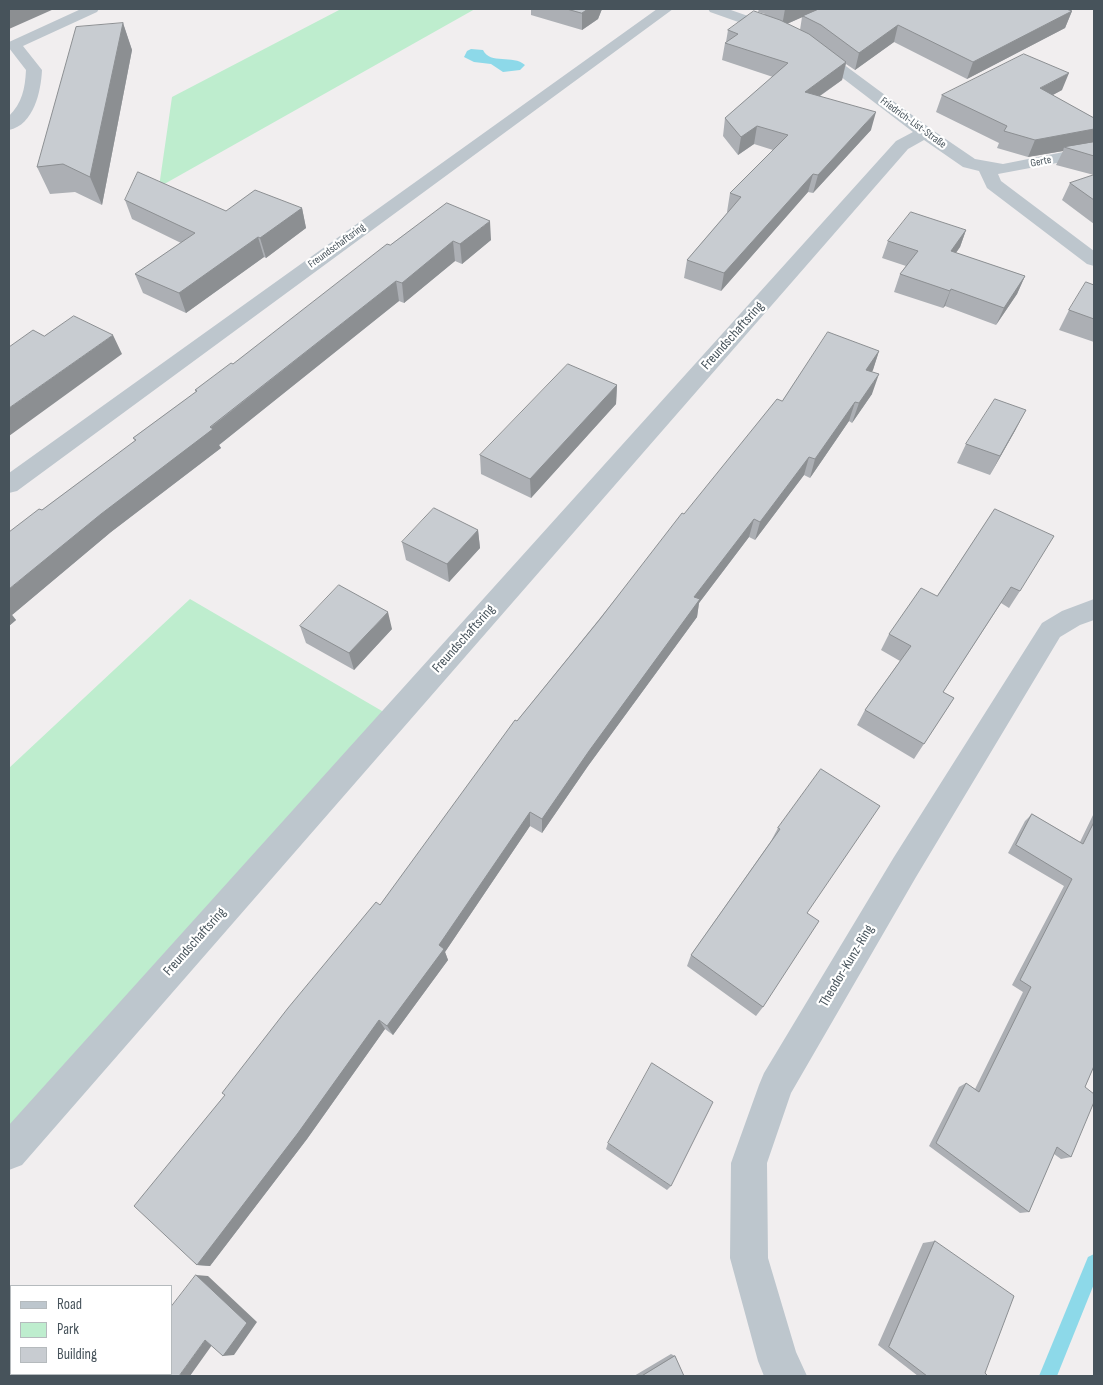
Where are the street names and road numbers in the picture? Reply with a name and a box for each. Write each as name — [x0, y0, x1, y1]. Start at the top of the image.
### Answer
street label: Friedrich-List-Straße — [877, 95, 949, 151]
street label: Gerte — [1029, 153, 1053, 171]
street label: Freundschaftsring — [306, 221, 368, 271]
street label: Freundschaftsring — [698, 298, 768, 374]
street label: Freundschaftsring — [429, 601, 499, 677]
street label: Freundschaftsring — [160, 904, 230, 980]
street label: Theodor-Kunz-Ring — [816, 922, 878, 1010]

